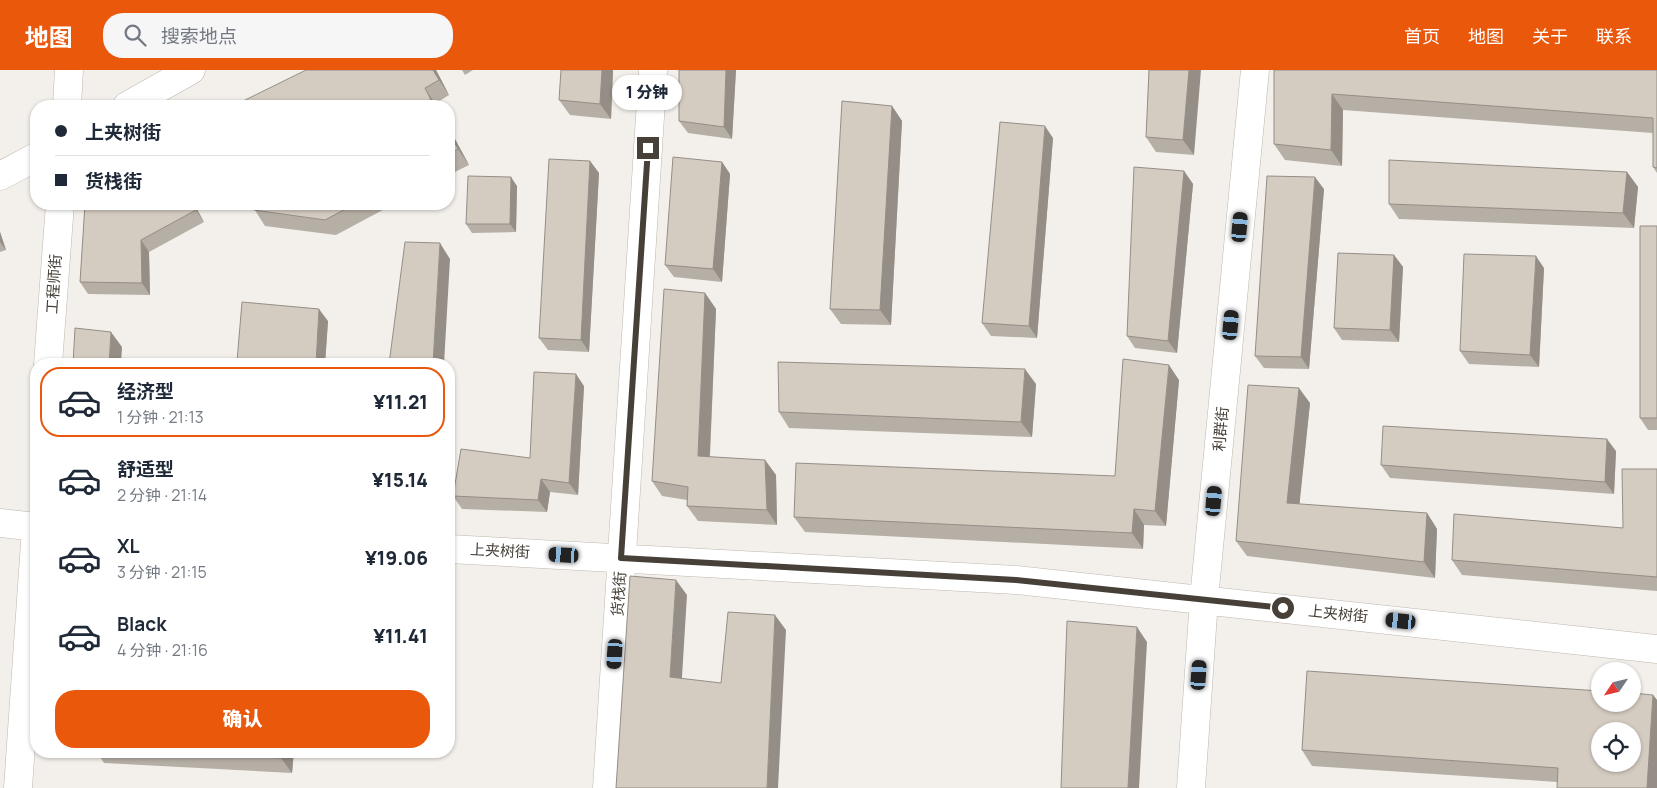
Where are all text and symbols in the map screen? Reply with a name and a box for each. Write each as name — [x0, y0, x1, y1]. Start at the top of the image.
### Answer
search box — [103, 13, 453, 58]
text: 地图 — [25, 20, 73, 53]
icon: search — [121, 21, 149, 49]
text: 搜索地点 — [161, 23, 237, 49]
text: 首页 — [1404, 24, 1440, 48]
text: 地图 — [1468, 24, 1504, 48]
text: 关于 — [1532, 24, 1568, 48]
text: 联系 — [1596, 24, 1632, 48]
callout: 1 分钟 — [613, 75, 683, 110]
text: 1 分钟 — [626, 81, 668, 103]
text: 上夹树街 — [85, 119, 161, 145]
route end — [637, 137, 659, 159]
text: 货栈街 — [85, 168, 142, 194]
car — [1231, 211, 1248, 243]
street label: 工程师街 — [41, 253, 66, 315]
car — [1222, 309, 1239, 341]
text: 经济型 — [117, 378, 174, 404]
icon: car — [57, 380, 102, 425]
text: ¥11.21 — [373, 389, 428, 415]
text: 1 分钟 · 21:13 — [117, 406, 204, 428]
street label: 利群街 — [1208, 406, 1233, 452]
text: 舒适型 — [117, 456, 174, 482]
icon: car — [57, 458, 102, 503]
text: ¥15.14 — [372, 467, 428, 493]
text: 2 分钟 · 21:14 — [117, 484, 207, 506]
car — [1205, 485, 1222, 517]
text: XL — [117, 533, 140, 559]
icon: car — [57, 536, 102, 581]
street label: 上夹树街 — [470, 538, 531, 563]
text: ¥19.06 — [365, 545, 428, 571]
car — [548, 547, 579, 563]
text: 3 分钟 · 21:15 — [117, 561, 207, 583]
street label: 货栈街 — [606, 571, 631, 617]
route start — [1272, 597, 1294, 619]
street label: 上夹树街 — [1307, 600, 1369, 627]
text: Black — [117, 611, 166, 637]
car — [1385, 612, 1416, 630]
icon: car — [57, 614, 102, 659]
text: ¥11.41 — [373, 623, 428, 649]
text: 4 分钟 · 21:16 — [117, 639, 208, 661]
car — [606, 639, 623, 669]
car — [1190, 660, 1207, 690]
north arrow — [1591, 662, 1641, 712]
map controls — [1591, 662, 1641, 772]
button: 确认 — [55, 690, 430, 748]
button: locate — [1591, 722, 1641, 772]

